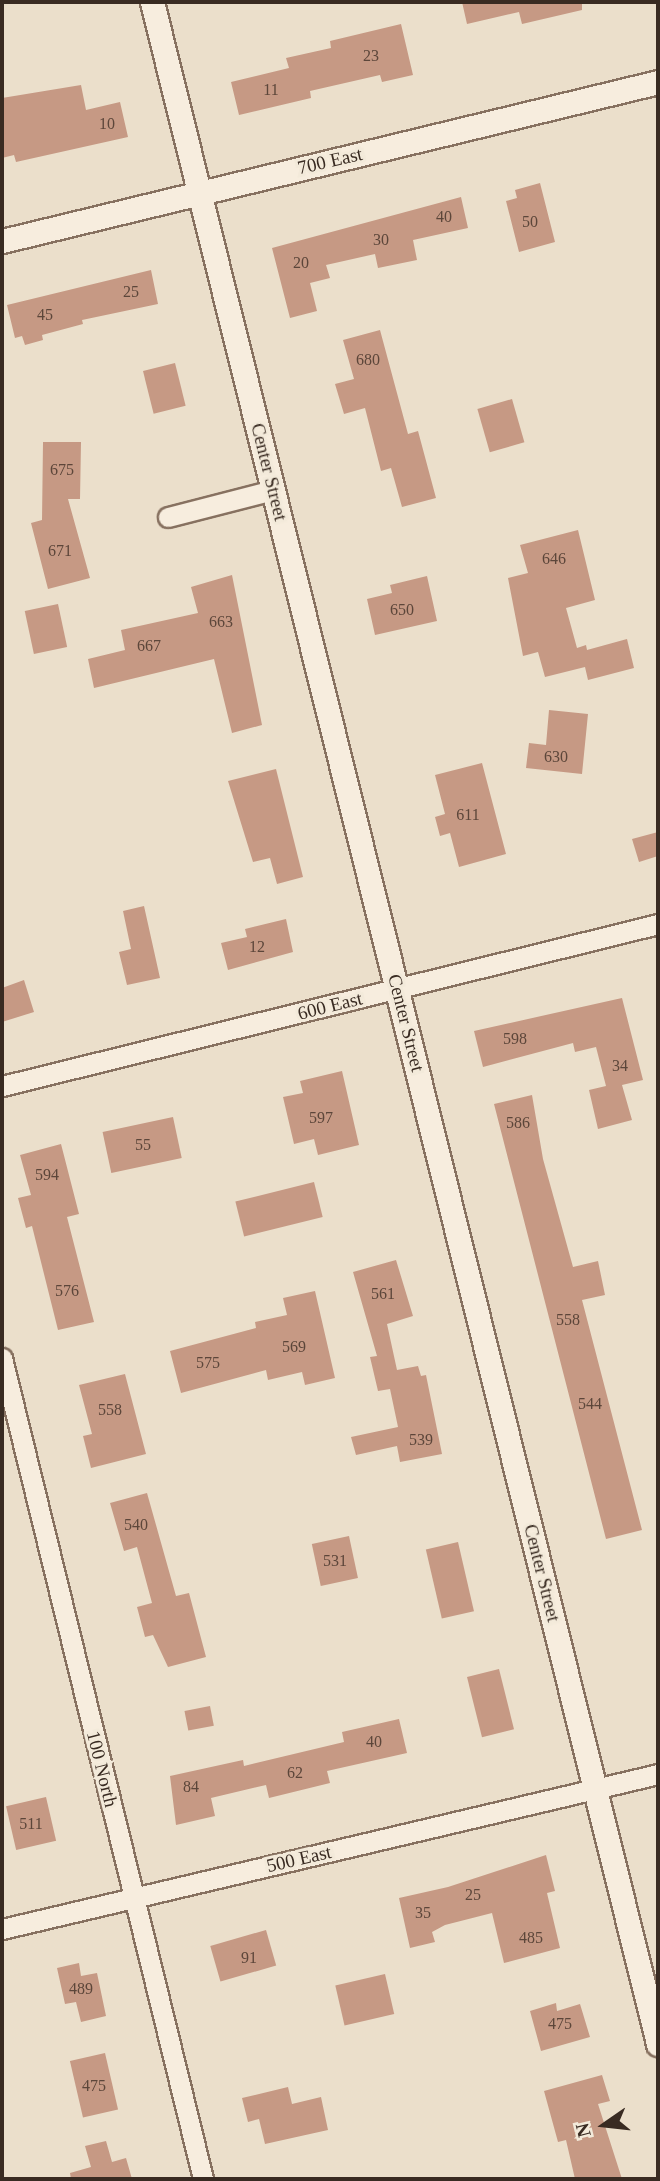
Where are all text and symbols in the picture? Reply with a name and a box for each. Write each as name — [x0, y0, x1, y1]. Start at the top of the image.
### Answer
house number: 23 — [363, 46, 379, 66]
house number: 11 — [263, 80, 279, 100]
house number: 10 — [99, 114, 115, 134]
street label: 700 East — [295, 142, 365, 180]
house number: 40 — [436, 207, 452, 227]
house number: 50 — [522, 212, 538, 232]
house number: 30 — [373, 230, 389, 250]
house number: 20 — [293, 253, 309, 273]
house number: 25 — [123, 282, 139, 302]
house number: 45 — [37, 305, 53, 325]
house number: 680 — [356, 350, 380, 370]
street label: Center Street — [246, 421, 292, 523]
house number: 675 — [50, 460, 74, 480]
house number: 671 — [48, 541, 72, 561]
house number: 646 — [542, 549, 566, 569]
house number: 650 — [390, 600, 414, 620]
house number: 663 — [209, 612, 233, 632]
house number: 667 — [137, 636, 161, 656]
house number: 630 — [544, 747, 568, 767]
house number: 611 — [456, 805, 480, 825]
house number: 12 — [249, 937, 265, 957]
street label: Center Street — [383, 972, 429, 1074]
street label: 600 East — [295, 987, 365, 1025]
house number: 598 — [503, 1029, 527, 1049]
house number: 34 — [612, 1056, 628, 1076]
house number: 597 — [309, 1108, 333, 1128]
house number: 586 — [506, 1113, 530, 1133]
house number: 55 — [135, 1135, 151, 1155]
house number: 594 — [35, 1165, 59, 1185]
house number: 576 — [55, 1281, 79, 1301]
house number: 561 — [371, 1284, 395, 1304]
house number: 558 — [556, 1310, 580, 1330]
house number: 569 — [282, 1337, 306, 1357]
house number: 575 — [196, 1353, 220, 1373]
house number: 544 — [578, 1394, 602, 1414]
house number: 558 — [98, 1400, 122, 1420]
house number: 539 — [409, 1430, 433, 1450]
house number: 540 — [124, 1515, 148, 1535]
street label: Center Street — [519, 1522, 565, 1624]
house number: 531 — [323, 1551, 347, 1571]
street label: 100 North — [82, 1729, 122, 1809]
house number: 40 — [366, 1732, 382, 1752]
house number: 62 — [287, 1763, 303, 1783]
house number: 84 — [183, 1777, 199, 1797]
house number: 511 — [19, 1814, 43, 1834]
street label: 500 East — [264, 1840, 334, 1878]
house number: 25 — [465, 1885, 481, 1905]
house number: 35 — [415, 1903, 431, 1923]
house number: 485 — [519, 1928, 543, 1948]
house number: 91 — [241, 1948, 257, 1968]
house number: 489 — [69, 1979, 93, 1999]
house number: 475 — [548, 2014, 572, 2034]
house number: 475 — [82, 2076, 106, 2096]
north arrow — [569, 2090, 639, 2160]
text: N — [571, 2121, 595, 2139]

